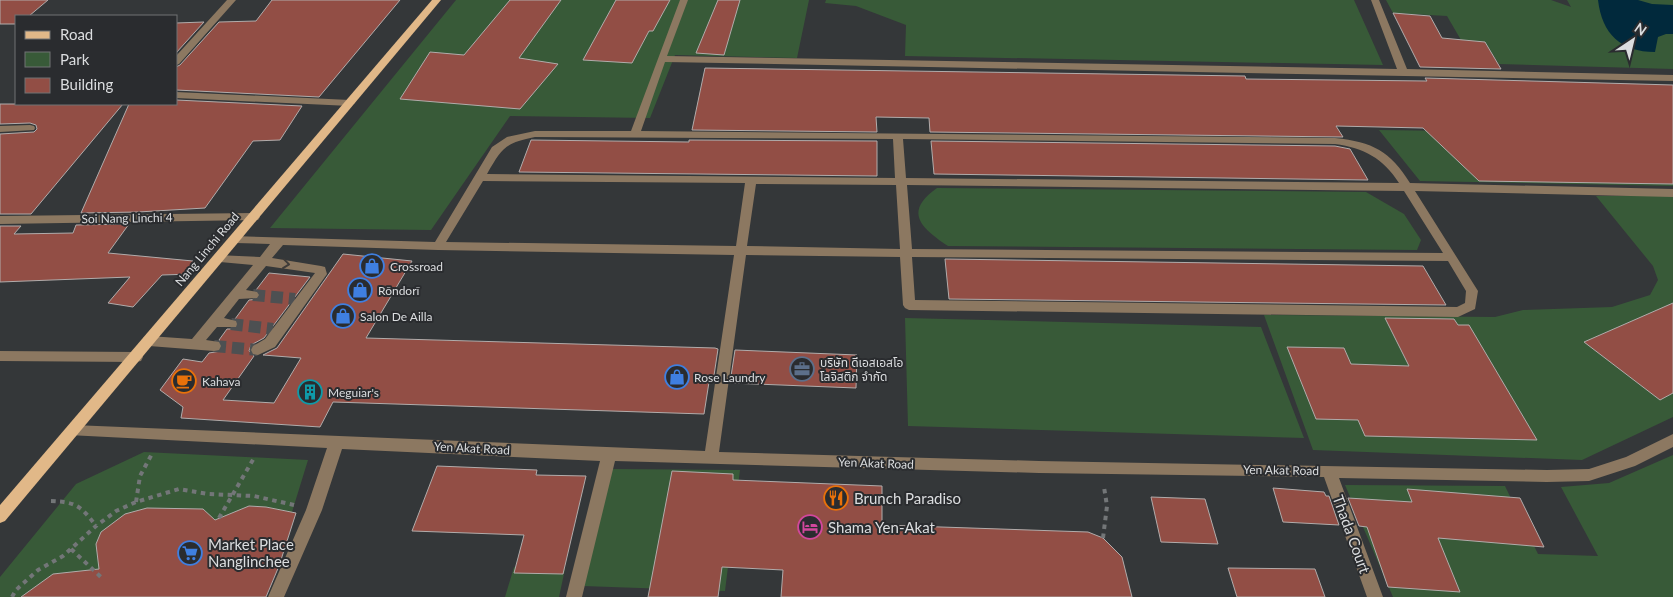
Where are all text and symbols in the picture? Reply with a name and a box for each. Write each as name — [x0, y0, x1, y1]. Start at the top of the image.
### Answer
legend — [15, 15, 178, 105]
north arrow — [1608, 15, 1658, 65]
text: N — [1631, 19, 1650, 39]
text: Road — [60, 25, 93, 43]
text: Park — [60, 50, 90, 68]
text: Building — [60, 75, 113, 93]
street label: Nang Linchi Road — [172, 209, 242, 289]
street label: Soi Nang Linchi 4 — [81, 210, 173, 226]
shop icon: Crossroad — [359, 253, 385, 279]
one-way arrow — [282, 258, 290, 269]
place label: Crossroad — [390, 259, 443, 274]
shop icon: Rōndorī — [347, 277, 373, 303]
place label: Rōndorī — [378, 283, 421, 298]
shop icon: Salon De Ailla — [330, 303, 356, 329]
place label: Salon De Ailla — [360, 309, 432, 324]
place label: บริษัท ดีเอสเอสโอ โลจิสติก จำกัด — [820, 355, 903, 384]
office icon: บริษัท ดีเอสเอสโอ โลจิสติก จำกัด — [789, 356, 815, 382]
shop icon: Rose Laundry — [664, 364, 690, 390]
cafe icon: Kahava — [171, 368, 197, 394]
place label: Rose Laundry — [694, 370, 766, 385]
place label: Kahava — [202, 374, 240, 389]
building icon: Meguiar's — [297, 379, 323, 405]
place label: Meguiar's — [328, 385, 379, 400]
street label: Yen Akat Road — [434, 439, 510, 457]
street label: Yen Akat Road — [838, 454, 914, 472]
street label: Yen Akat Road — [1243, 462, 1319, 478]
restaurant icon: Brunch Paradiso — [823, 485, 849, 511]
place label: Brunch Paradiso — [854, 489, 961, 507]
street label: Thada Court — [1330, 492, 1375, 576]
hotel icon: Shama Yen-Akat — [797, 514, 823, 540]
place label: Shama Yen-Akat — [828, 518, 936, 536]
place label: Market Place Nanglinchee — [208, 535, 294, 570]
supermarket icon: Market Place Nanglinchee — [177, 540, 203, 566]

